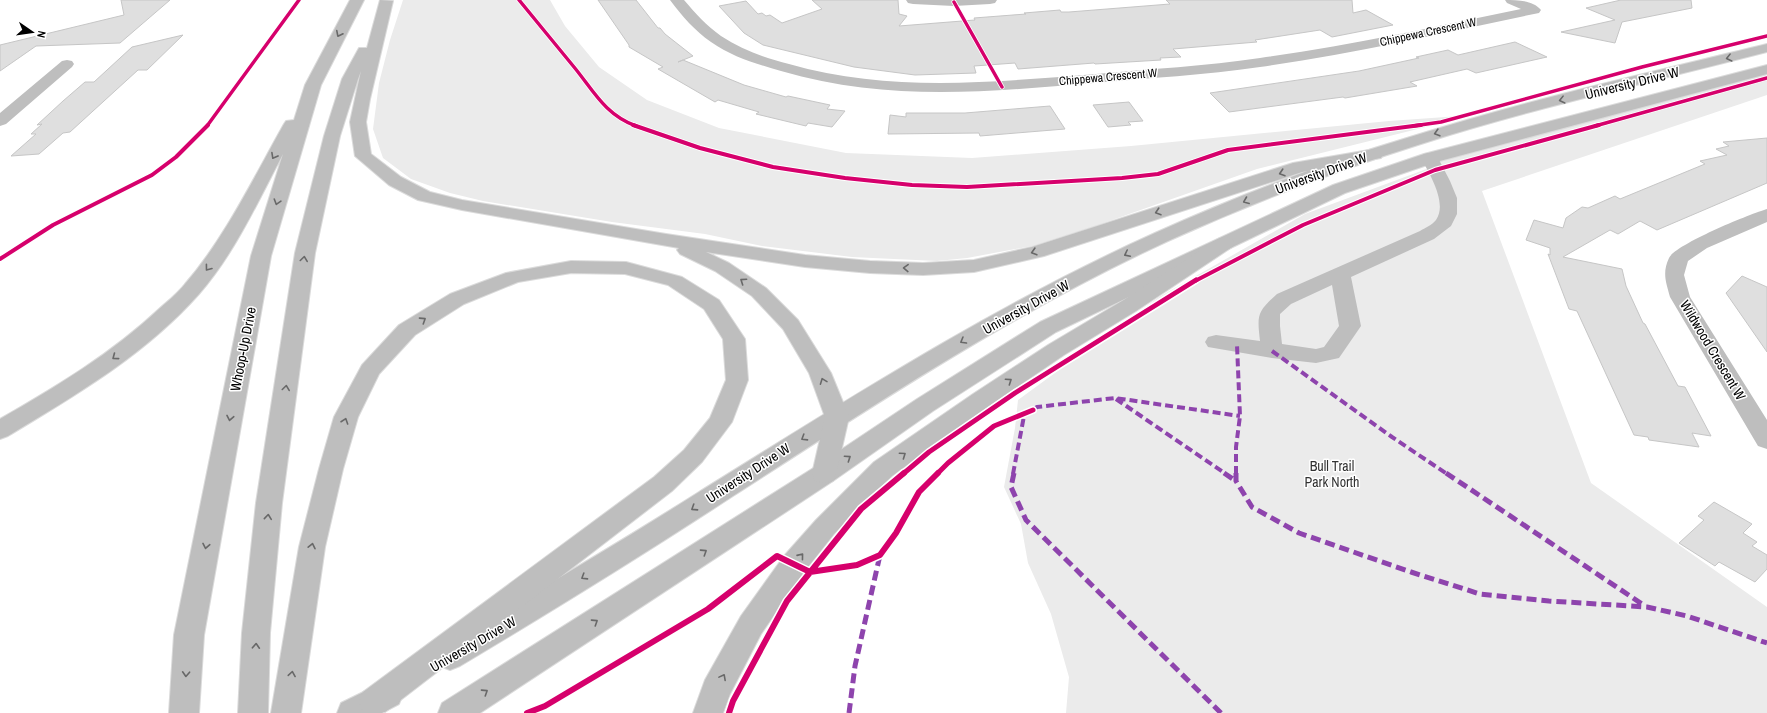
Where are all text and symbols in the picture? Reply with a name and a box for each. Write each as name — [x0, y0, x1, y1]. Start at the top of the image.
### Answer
north arrow — [12, 12, 52, 52]
street label: Chippewa Crescent W — [1378, 14, 1479, 50]
text: N — [34, 30, 49, 39]
one-way arrow — [336, 30, 344, 38]
one-way arrow — [1726, 53, 1733, 62]
street label: University Drive W — [1583, 63, 1681, 103]
street label: Chippewa Crescent W — [1058, 65, 1158, 89]
one-way arrow — [1559, 95, 1566, 104]
one-way arrow — [1434, 129, 1440, 137]
street label: University Drive W — [1273, 148, 1369, 198]
one-way arrow — [272, 152, 279, 159]
one-way arrow — [1279, 168, 1286, 176]
one-way arrow — [1243, 197, 1250, 205]
one-way arrow — [274, 199, 282, 206]
one-way arrow — [1155, 207, 1162, 216]
one-way arrow — [1031, 247, 1038, 256]
one-way arrow — [1124, 249, 1132, 256]
one-way arrow — [299, 256, 308, 262]
one-way arrow — [206, 263, 213, 270]
one-way arrow — [903, 264, 909, 272]
street label: University Drive W — [980, 276, 1073, 338]
one-way arrow — [740, 278, 747, 286]
street label: Wildwood Crescent W — [1676, 297, 1750, 403]
street label: Whoop-Up Drive — [226, 305, 260, 393]
one-way arrow — [419, 317, 426, 325]
one-way arrow — [960, 337, 968, 344]
one-way arrow — [112, 353, 119, 360]
one-way arrow — [819, 377, 827, 384]
one-way arrow — [1005, 379, 1012, 386]
one-way arrow — [281, 385, 290, 391]
one-way arrow — [226, 415, 235, 421]
one-way arrow — [341, 417, 349, 424]
one-way arrow — [801, 433, 808, 440]
street label: University Drive W — [703, 439, 793, 507]
one-way arrow — [898, 453, 905, 460]
one-way arrow — [844, 456, 851, 463]
park label: Bull Trail Park North — [1305, 457, 1359, 491]
one-way arrow — [692, 503, 699, 510]
one-way arrow — [263, 514, 272, 520]
one-way arrow — [202, 543, 210, 549]
one-way arrow — [308, 543, 316, 549]
one-way arrow — [700, 549, 707, 556]
one-way arrow — [796, 554, 803, 561]
one-way arrow — [582, 572, 589, 579]
street label: University Drive W — [427, 612, 519, 676]
one-way arrow — [591, 619, 598, 627]
one-way arrow — [251, 643, 260, 649]
one-way arrow — [182, 671, 191, 677]
one-way arrow — [287, 671, 296, 678]
one-way arrow — [719, 674, 726, 681]
one-way arrow — [481, 690, 488, 697]

